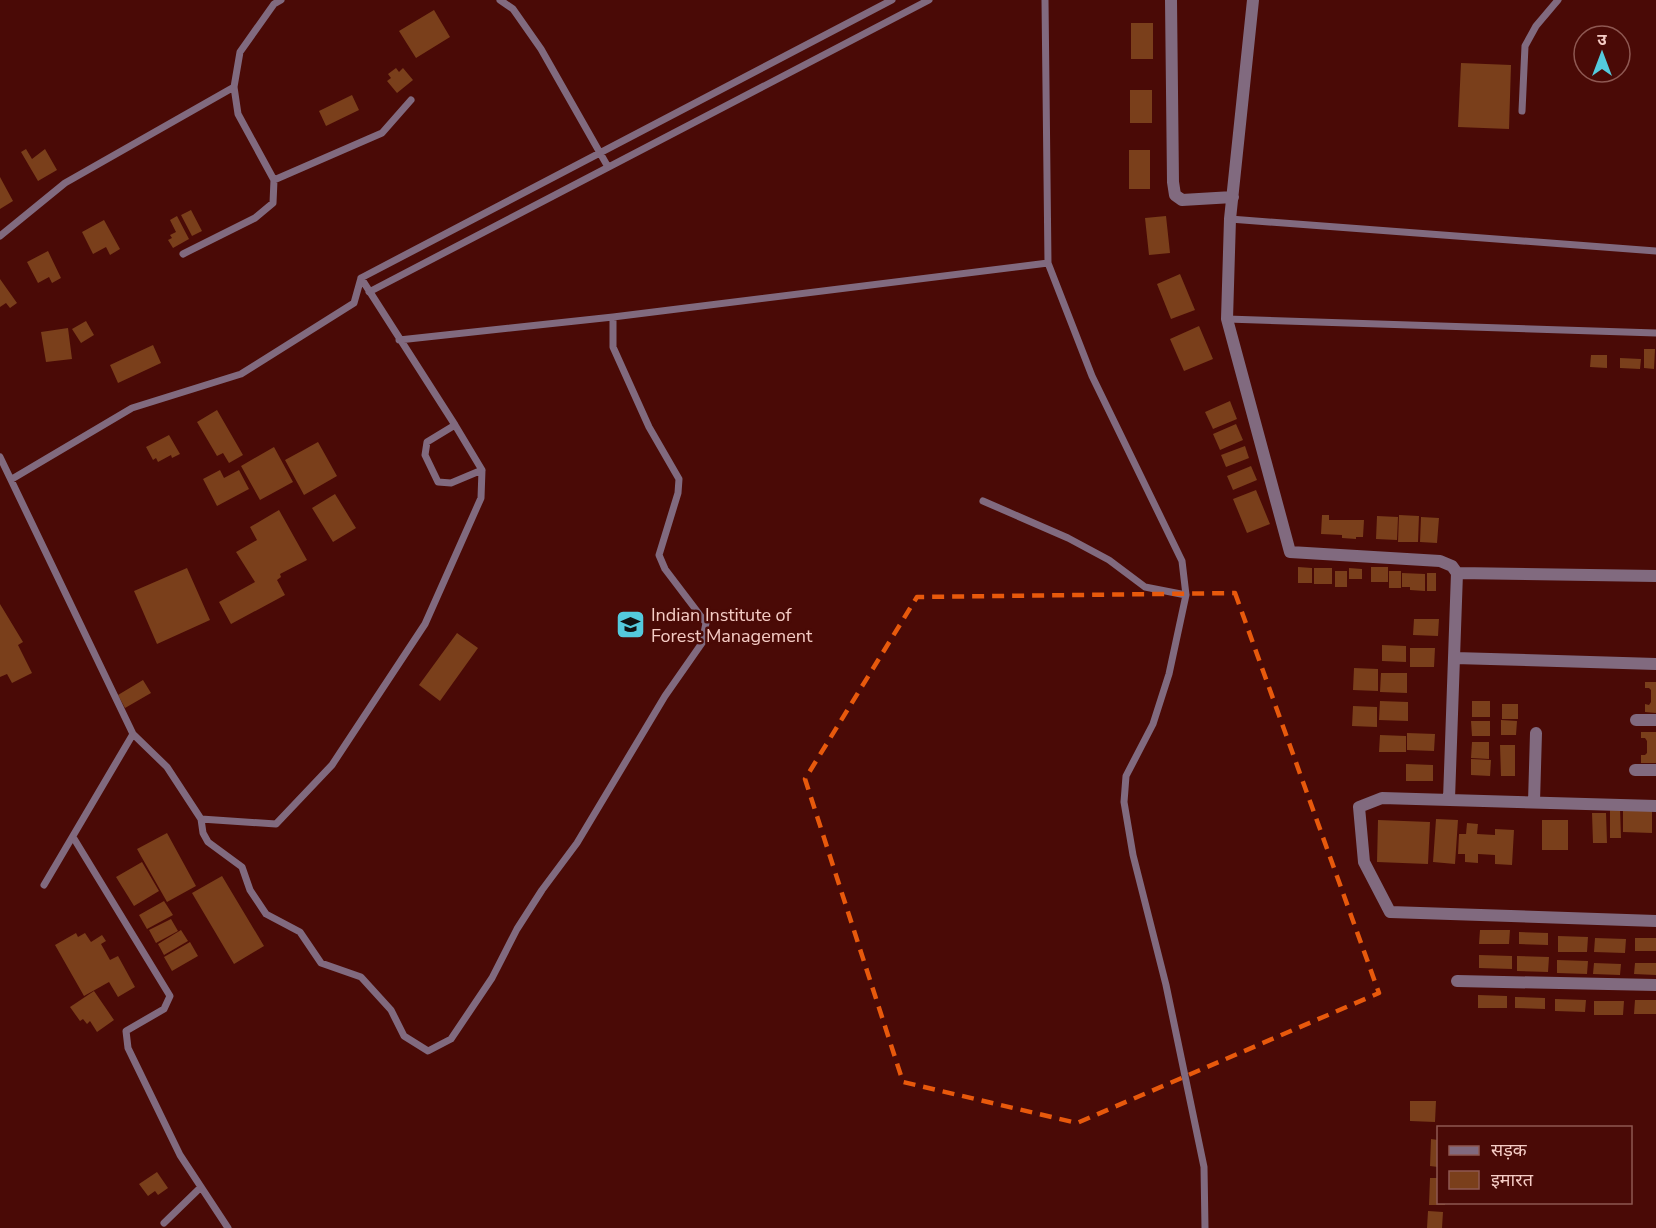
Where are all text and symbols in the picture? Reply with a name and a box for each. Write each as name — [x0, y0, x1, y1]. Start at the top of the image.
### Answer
north arrow — [1572, 24, 1632, 84]
text: उ — [1597, 29, 1607, 51]
place label: Indian Institute of Forest Management — [651, 603, 813, 648]
school or university icon: Indian Institute of Forest Management — [614, 609, 646, 641]
legend — [1437, 1126, 1632, 1204]
text: सड़क — [1491, 1138, 1528, 1162]
text: इमारत — [1491, 1168, 1534, 1192]

